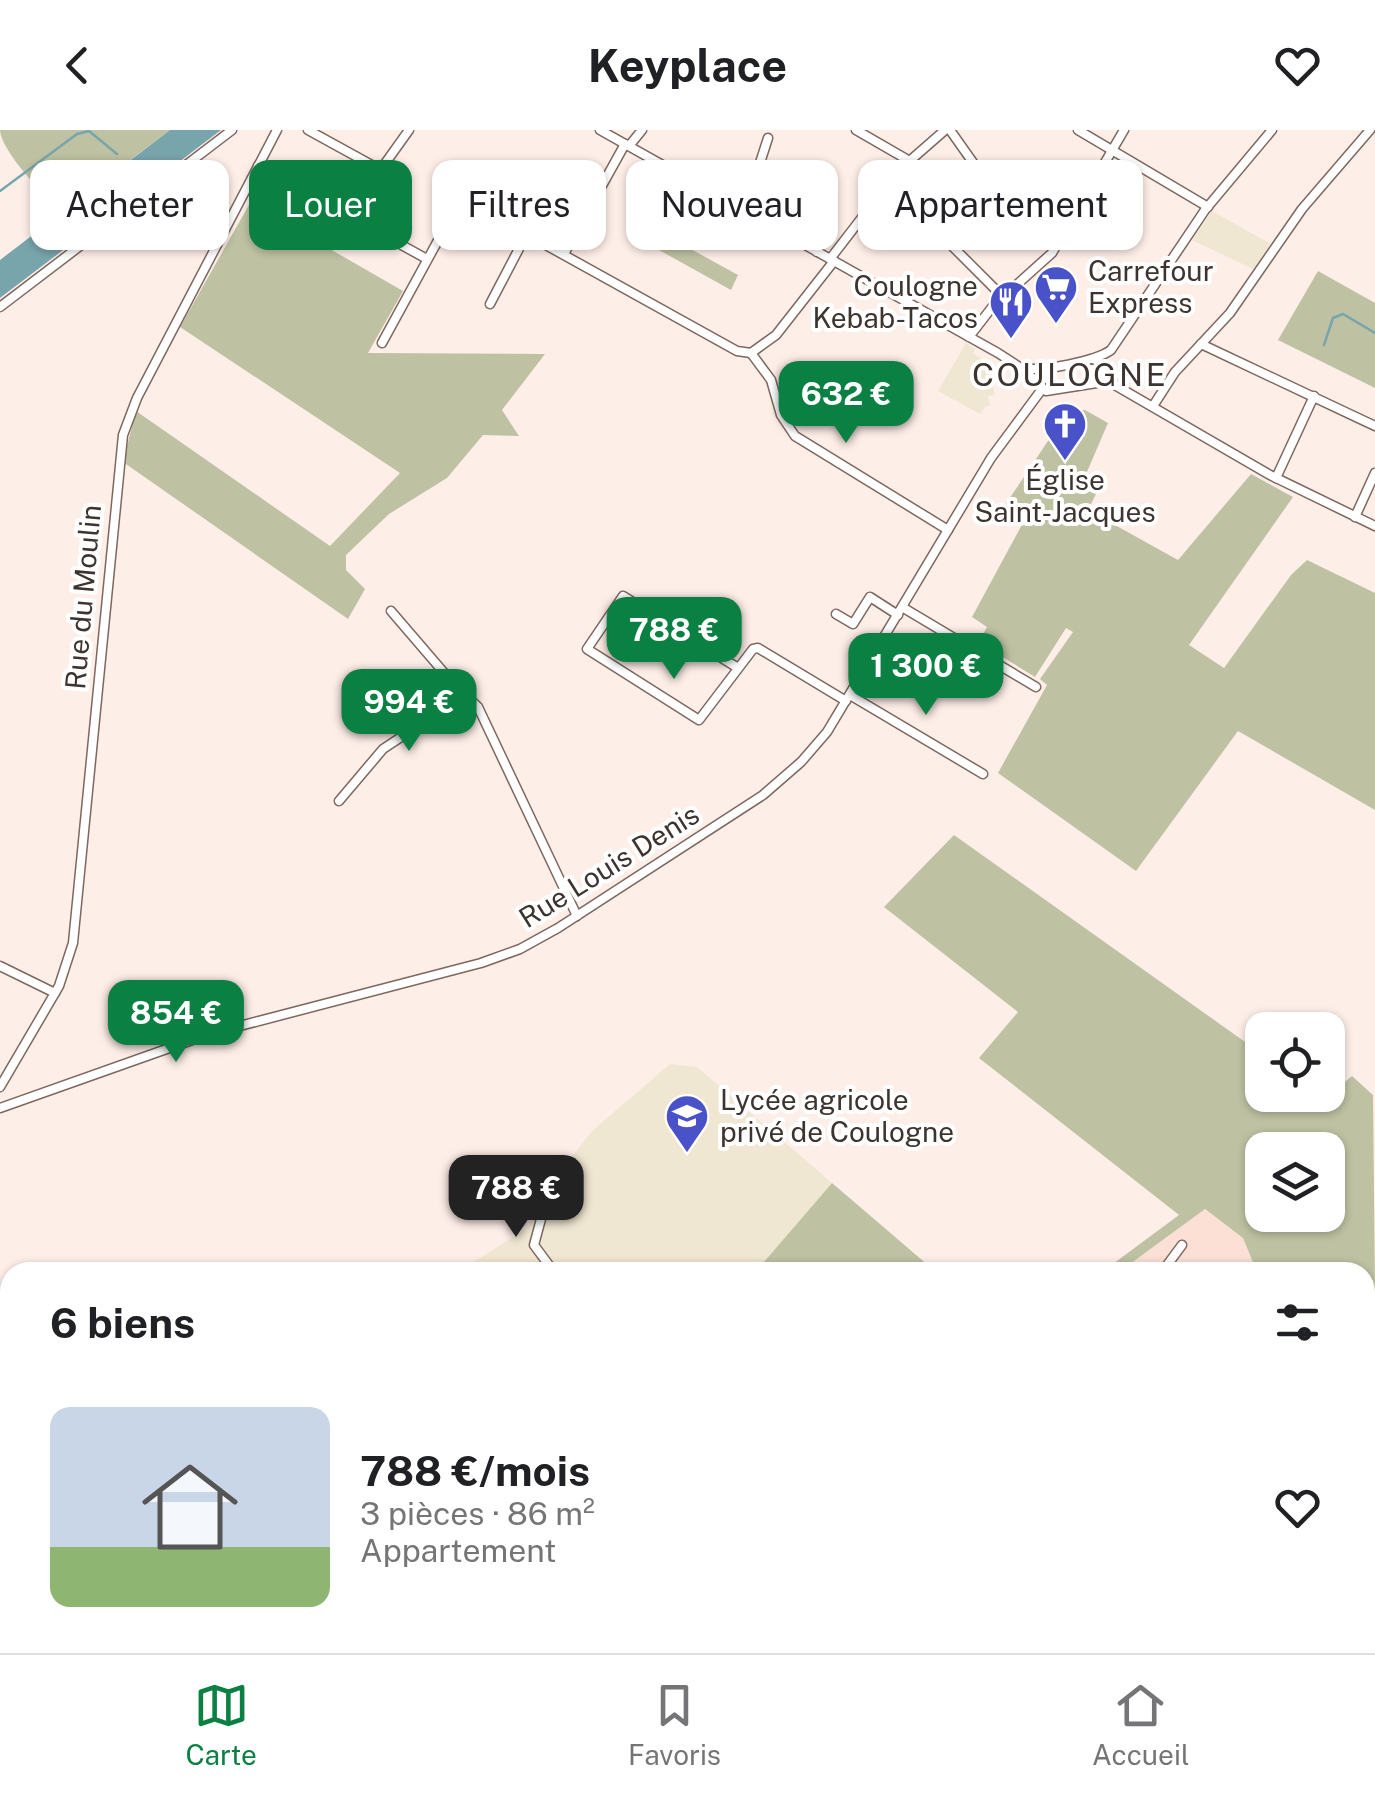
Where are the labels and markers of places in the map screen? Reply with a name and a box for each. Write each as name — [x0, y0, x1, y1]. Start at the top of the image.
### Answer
place label: Carrefour Express — [1088, 254, 1214, 319]
supermarket icon: Carrefour Express — [1033, 264, 1079, 325]
place label: Coulogne Kebab-Tacos — [812, 269, 978, 334]
restaurant icon: Coulogne Kebab-Tacos — [988, 279, 1034, 340]
pin: 632 € — [776, 361, 916, 446]
church icon: Église Saint-Jacques — [1042, 401, 1088, 462]
place label: Église Saint-Jacques — [974, 463, 1156, 528]
pin: 788 € — [604, 597, 744, 682]
pin: 1 300 € — [834, 633, 1018, 718]
pin: 994 € — [339, 669, 479, 754]
pin: 854 € — [106, 980, 246, 1065]
place label: Lycée agricole privé de Coulogne — [720, 1083, 954, 1148]
school or university icon: Lycée agricole privé de Coulogne — [664, 1093, 710, 1154]
pin: 788 € — [446, 1155, 586, 1240]

